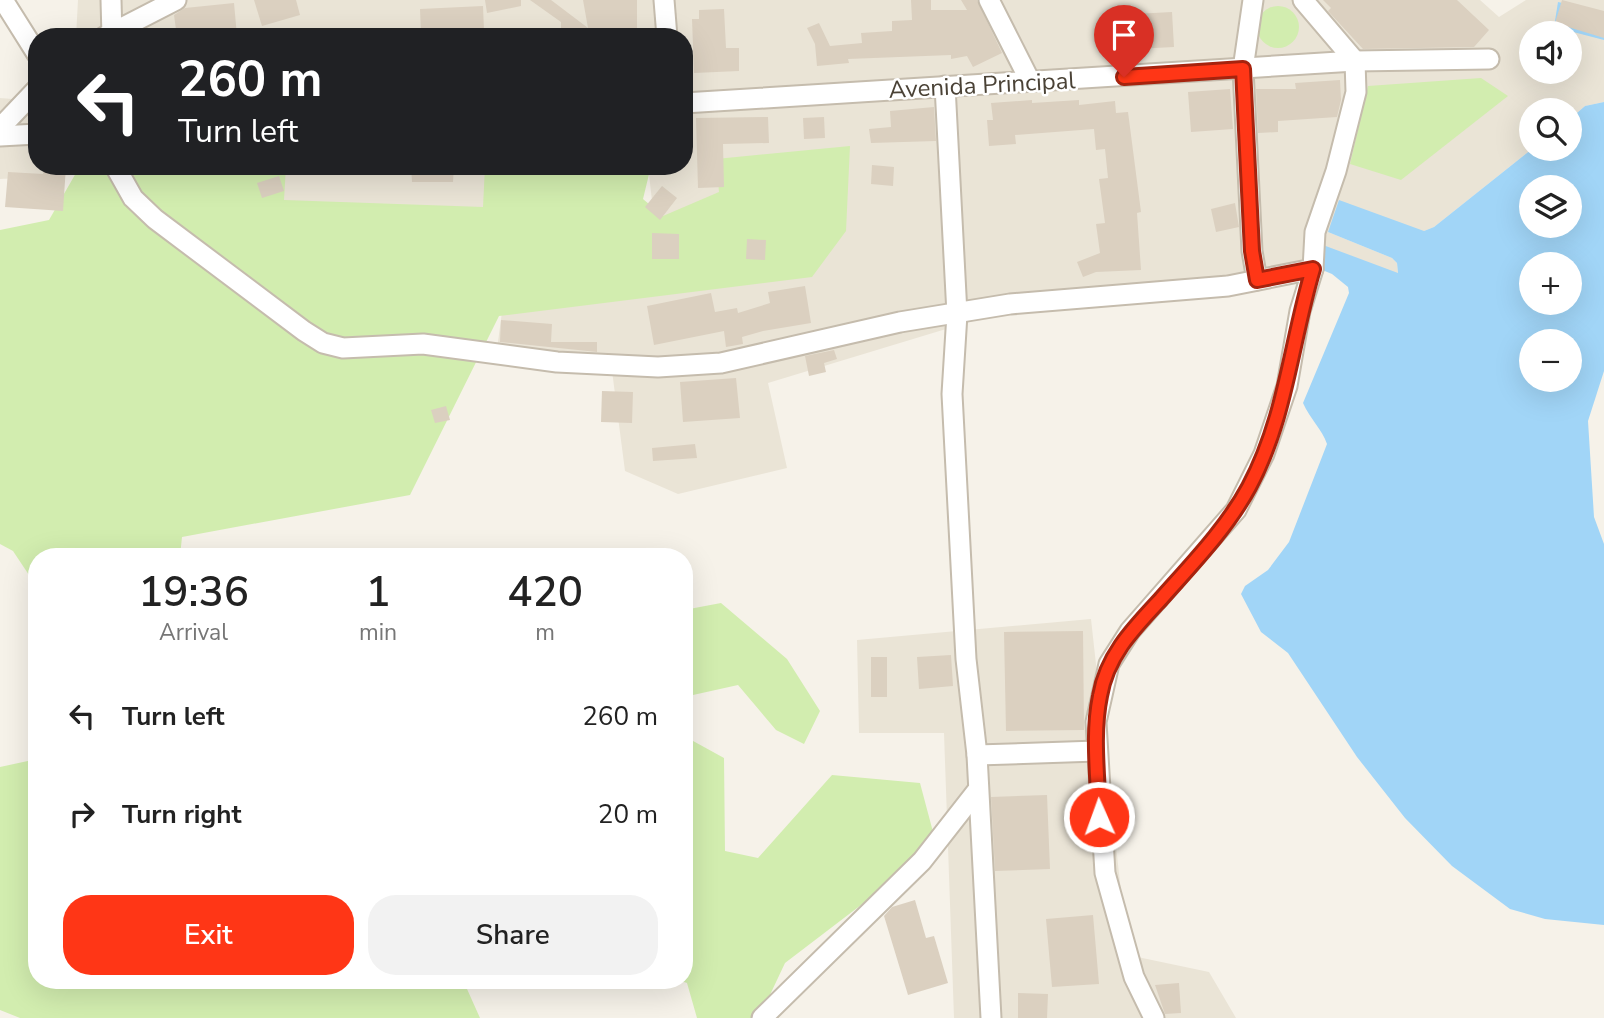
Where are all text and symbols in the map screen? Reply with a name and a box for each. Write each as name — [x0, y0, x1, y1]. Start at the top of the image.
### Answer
pin — [1094, 5, 1154, 77]
icon: arrive — [1105, 16, 1143, 54]
map controls — [1519, 21, 1582, 392]
button: sound — [1519, 21, 1582, 84]
text: 260 m — [178, 46, 322, 113]
icon: left — [63, 56, 154, 147]
street label: Avenida Principal — [888, 64, 1076, 106]
button: search — [1519, 98, 1582, 161]
text: Turn left — [178, 110, 298, 153]
button: layers — [1519, 175, 1582, 238]
button: + — [1519, 252, 1582, 315]
button: − — [1519, 329, 1582, 392]
text: 19:36 — [138, 564, 249, 621]
text: 1 — [365, 564, 391, 621]
text: 420 — [507, 564, 583, 621]
text: Arrival — [159, 617, 228, 648]
text: min — [359, 617, 397, 648]
text: m — [535, 617, 555, 648]
icon: left — [63, 697, 101, 735]
text: Turn left — [122, 699, 225, 734]
text: 260 m — [582, 699, 658, 734]
position arrow — [1062, 780, 1136, 854]
icon: right — [63, 795, 101, 833]
text: Turn right — [122, 797, 241, 832]
text: 20 m — [598, 797, 658, 832]
button: Exit — [63, 895, 354, 975]
button: Share — [368, 895, 658, 975]

